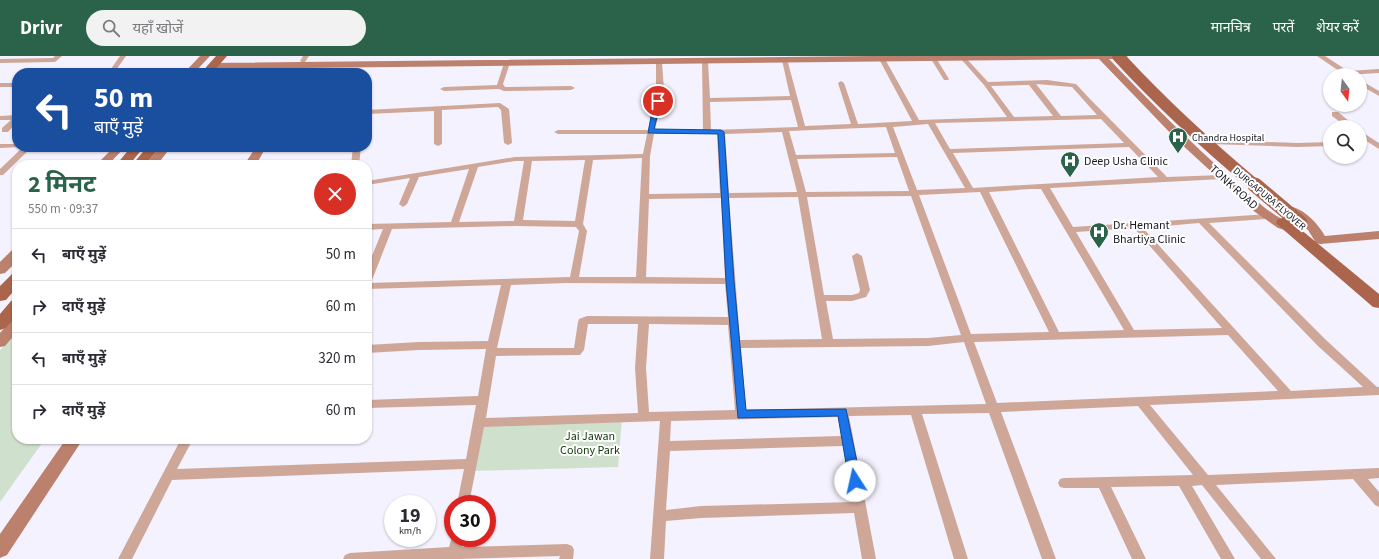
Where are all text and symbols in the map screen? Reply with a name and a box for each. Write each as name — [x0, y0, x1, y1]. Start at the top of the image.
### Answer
search box — [86, 10, 366, 46]
text: Drivr — [20, 15, 62, 42]
icon: search — [100, 17, 122, 39]
text: यहाँ खोजें — [132, 18, 183, 39]
text: मानचित्र — [1211, 18, 1251, 38]
text: परतें — [1273, 18, 1294, 38]
text: शेयर करें — [1316, 18, 1359, 38]
north arrow — [1323, 68, 1367, 112]
map controls — [1323, 68, 1367, 164]
text: 50 m — [94, 78, 153, 118]
icon: left — [28, 84, 80, 136]
pin — [641, 84, 675, 118]
icon: arrive — [647, 90, 669, 112]
text: बाएँ मुड़ें — [94, 115, 143, 140]
button: search — [1323, 120, 1367, 164]
hospital icon: Chandra Hospital — [1167, 126, 1189, 154]
place label: Chandra Hospital — [1192, 131, 1265, 145]
hospital icon: Deep Usha Clinic — [1059, 150, 1081, 178]
place label: Deep Usha Clinic — [1084, 153, 1168, 170]
street label: TONK ROAD — [1206, 161, 1262, 214]
street label: DURGAPURA FLYOVER — [1230, 164, 1309, 234]
text: 2 मिनट — [28, 167, 96, 202]
button: close — [314, 173, 356, 215]
text: 550 m · 09:37 — [28, 200, 98, 218]
place label: Dr. Hemant Bhartiya Clinic — [1113, 217, 1186, 248]
hospital icon: Dr. Hemant Bhartiya Clinic — [1088, 221, 1110, 249]
icon: left — [28, 244, 50, 266]
text: बाएँ मुड़ें — [62, 244, 106, 265]
text: 50 m — [326, 244, 356, 265]
icon: right — [28, 296, 50, 318]
text: दाएँ मुड़ें — [62, 296, 105, 317]
text: 60 m — [326, 296, 356, 317]
icon: left — [28, 348, 50, 370]
text: बाएँ मुड़ें — [62, 348, 106, 369]
text: 320 m — [318, 348, 356, 369]
icon: right — [28, 400, 50, 422]
text: दाएँ मुड़ें — [62, 400, 105, 421]
text: 60 m — [326, 400, 356, 421]
park label: Jai Jawan Colony Park — [560, 428, 620, 459]
position arrow — [834, 460, 876, 502]
speed limit sign: 30 — [444, 495, 496, 547]
text: 19 — [399, 502, 421, 530]
text: km/h — [399, 524, 421, 538]

